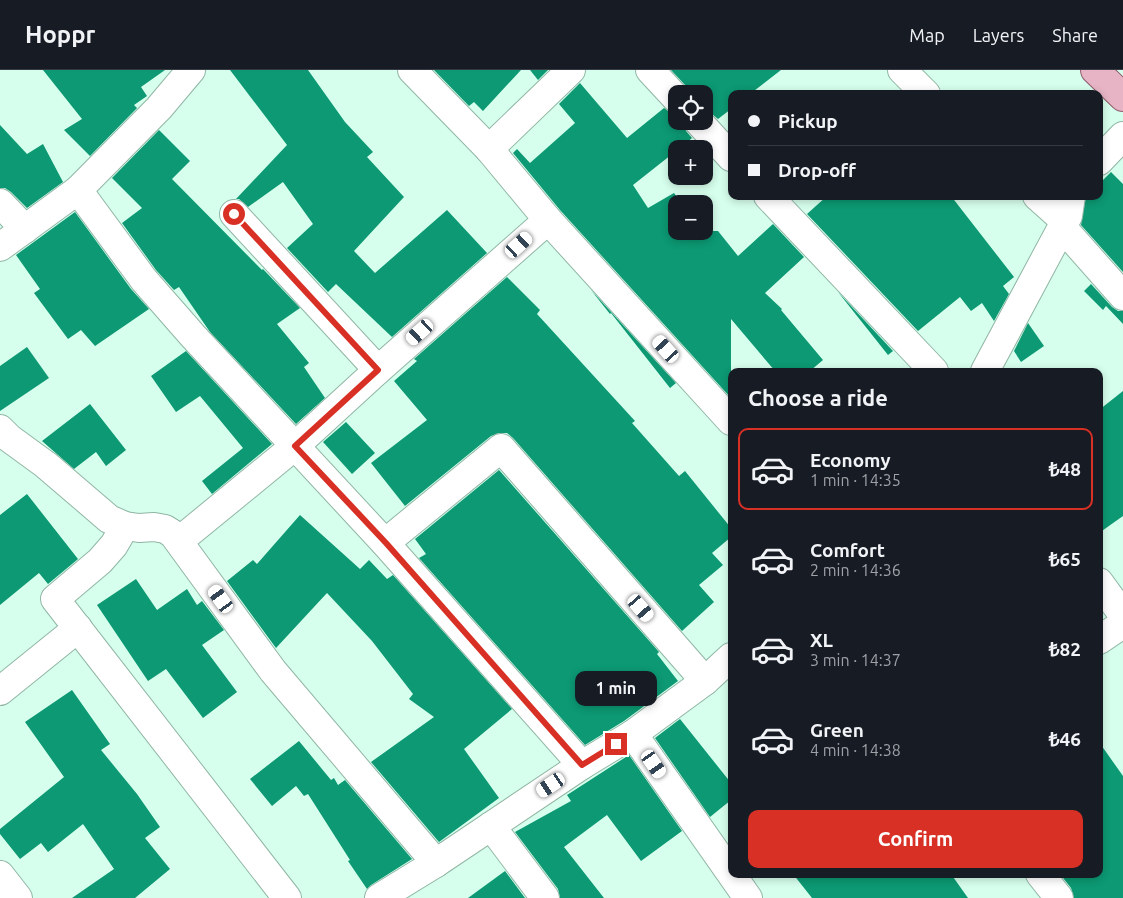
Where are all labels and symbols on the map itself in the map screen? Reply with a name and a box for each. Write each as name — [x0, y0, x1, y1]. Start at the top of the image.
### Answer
route start — [223, 203, 245, 225]
car — [502, 229, 535, 261]
car — [403, 316, 436, 348]
car — [650, 333, 681, 365]
car — [206, 582, 235, 616]
car — [625, 592, 656, 624]
callout: 1 min — [575, 672, 657, 706]
route end — [605, 733, 627, 755]
car — [639, 747, 668, 781]
car — [534, 770, 567, 800]

